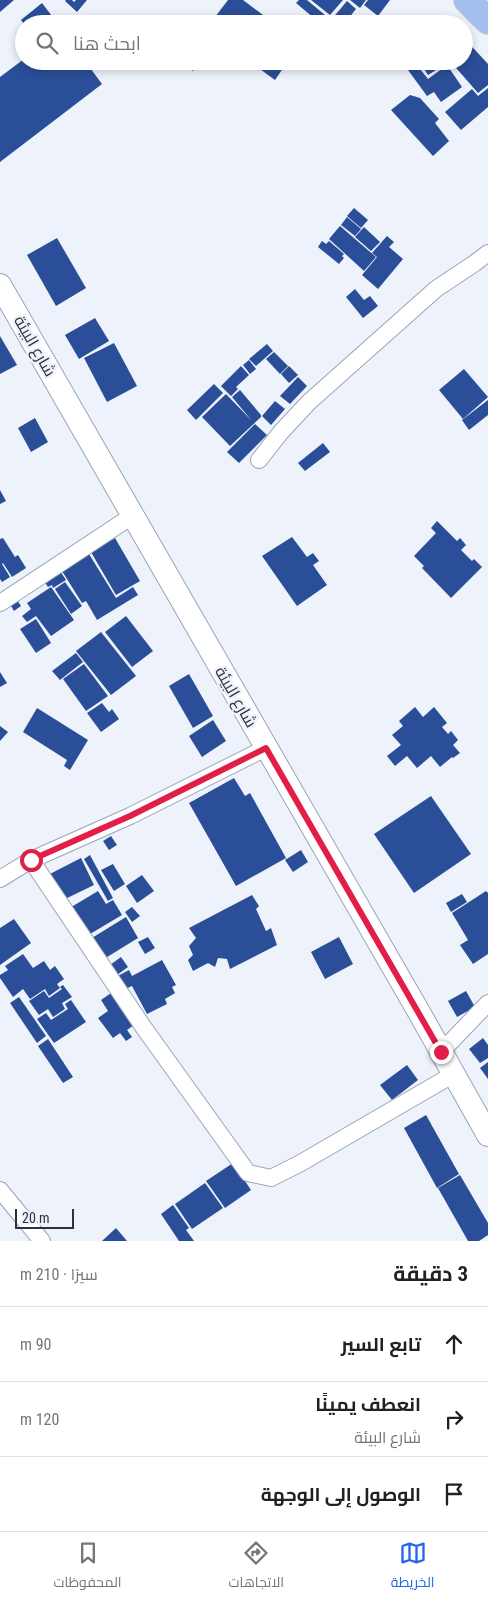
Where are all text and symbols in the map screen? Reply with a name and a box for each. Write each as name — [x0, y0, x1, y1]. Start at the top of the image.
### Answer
search box — [15, 15, 473, 70]
icon: search — [33, 29, 61, 57]
text: ابحث هنا — [73, 32, 141, 55]
street label: شارع البيئة — [8, 312, 60, 381]
street label: شارع البيئة — [209, 663, 261, 732]
route start — [20, 849, 43, 872]
route end — [430, 1041, 453, 1064]
scale bar — [15, 1206, 74, 1229]
text: 20 m — [22, 1210, 50, 1226]
text: 3 دقيقة — [393, 1262, 468, 1286]
text: سيرًا · 210 m — [20, 1265, 98, 1284]
icon: ahead — [440, 1330, 468, 1358]
text: تابع السير — [341, 1333, 421, 1356]
text: 90 m — [20, 1335, 52, 1354]
text: انعطف يمينًا — [315, 1393, 421, 1416]
icon: right — [440, 1405, 468, 1433]
text: 120 m — [20, 1410, 59, 1429]
text: شارع البيئة — [354, 1428, 421, 1447]
icon: arrive — [440, 1480, 468, 1508]
text: الوصول إلى الوجهة — [261, 1483, 421, 1506]
tab: المحفوظات — [53, 1539, 122, 1595]
tab: الاتجاهات — [229, 1539, 284, 1595]
tab: الخريطة — [391, 1539, 435, 1595]

